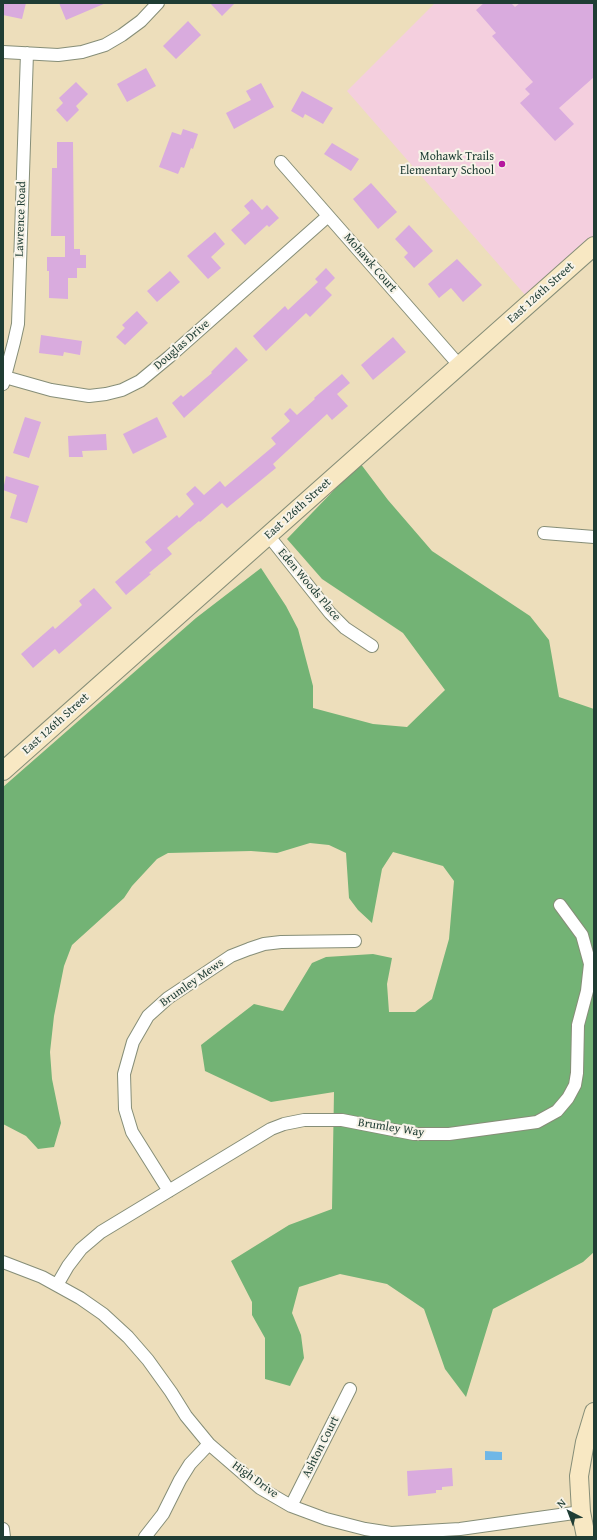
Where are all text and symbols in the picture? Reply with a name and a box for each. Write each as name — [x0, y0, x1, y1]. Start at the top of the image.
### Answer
place label: Mohawk Trails Elementary School — [400, 150, 494, 178]
marker: Mohawk Trails Elementary School — [497, 159, 507, 169]
street label: Lawrence Road — [12, 181, 30, 257]
street label: Mohawk Court — [340, 230, 400, 296]
street label: East 126th Street — [505, 259, 577, 327]
street label: Douglas Drive — [151, 317, 213, 373]
street label: East 126th Street — [262, 475, 334, 543]
street label: Eden Woods Place — [275, 546, 343, 624]
street label: East 126th Street — [20, 690, 92, 758]
street label: Brumley Mews — [157, 956, 227, 1010]
street label: Brumley Way — [357, 1116, 425, 1140]
street label: Ashton Court — [299, 1414, 343, 1480]
street label: High Drive — [229, 1458, 281, 1502]
north arrow — [549, 1492, 589, 1532]
text: N — [553, 1495, 569, 1511]

